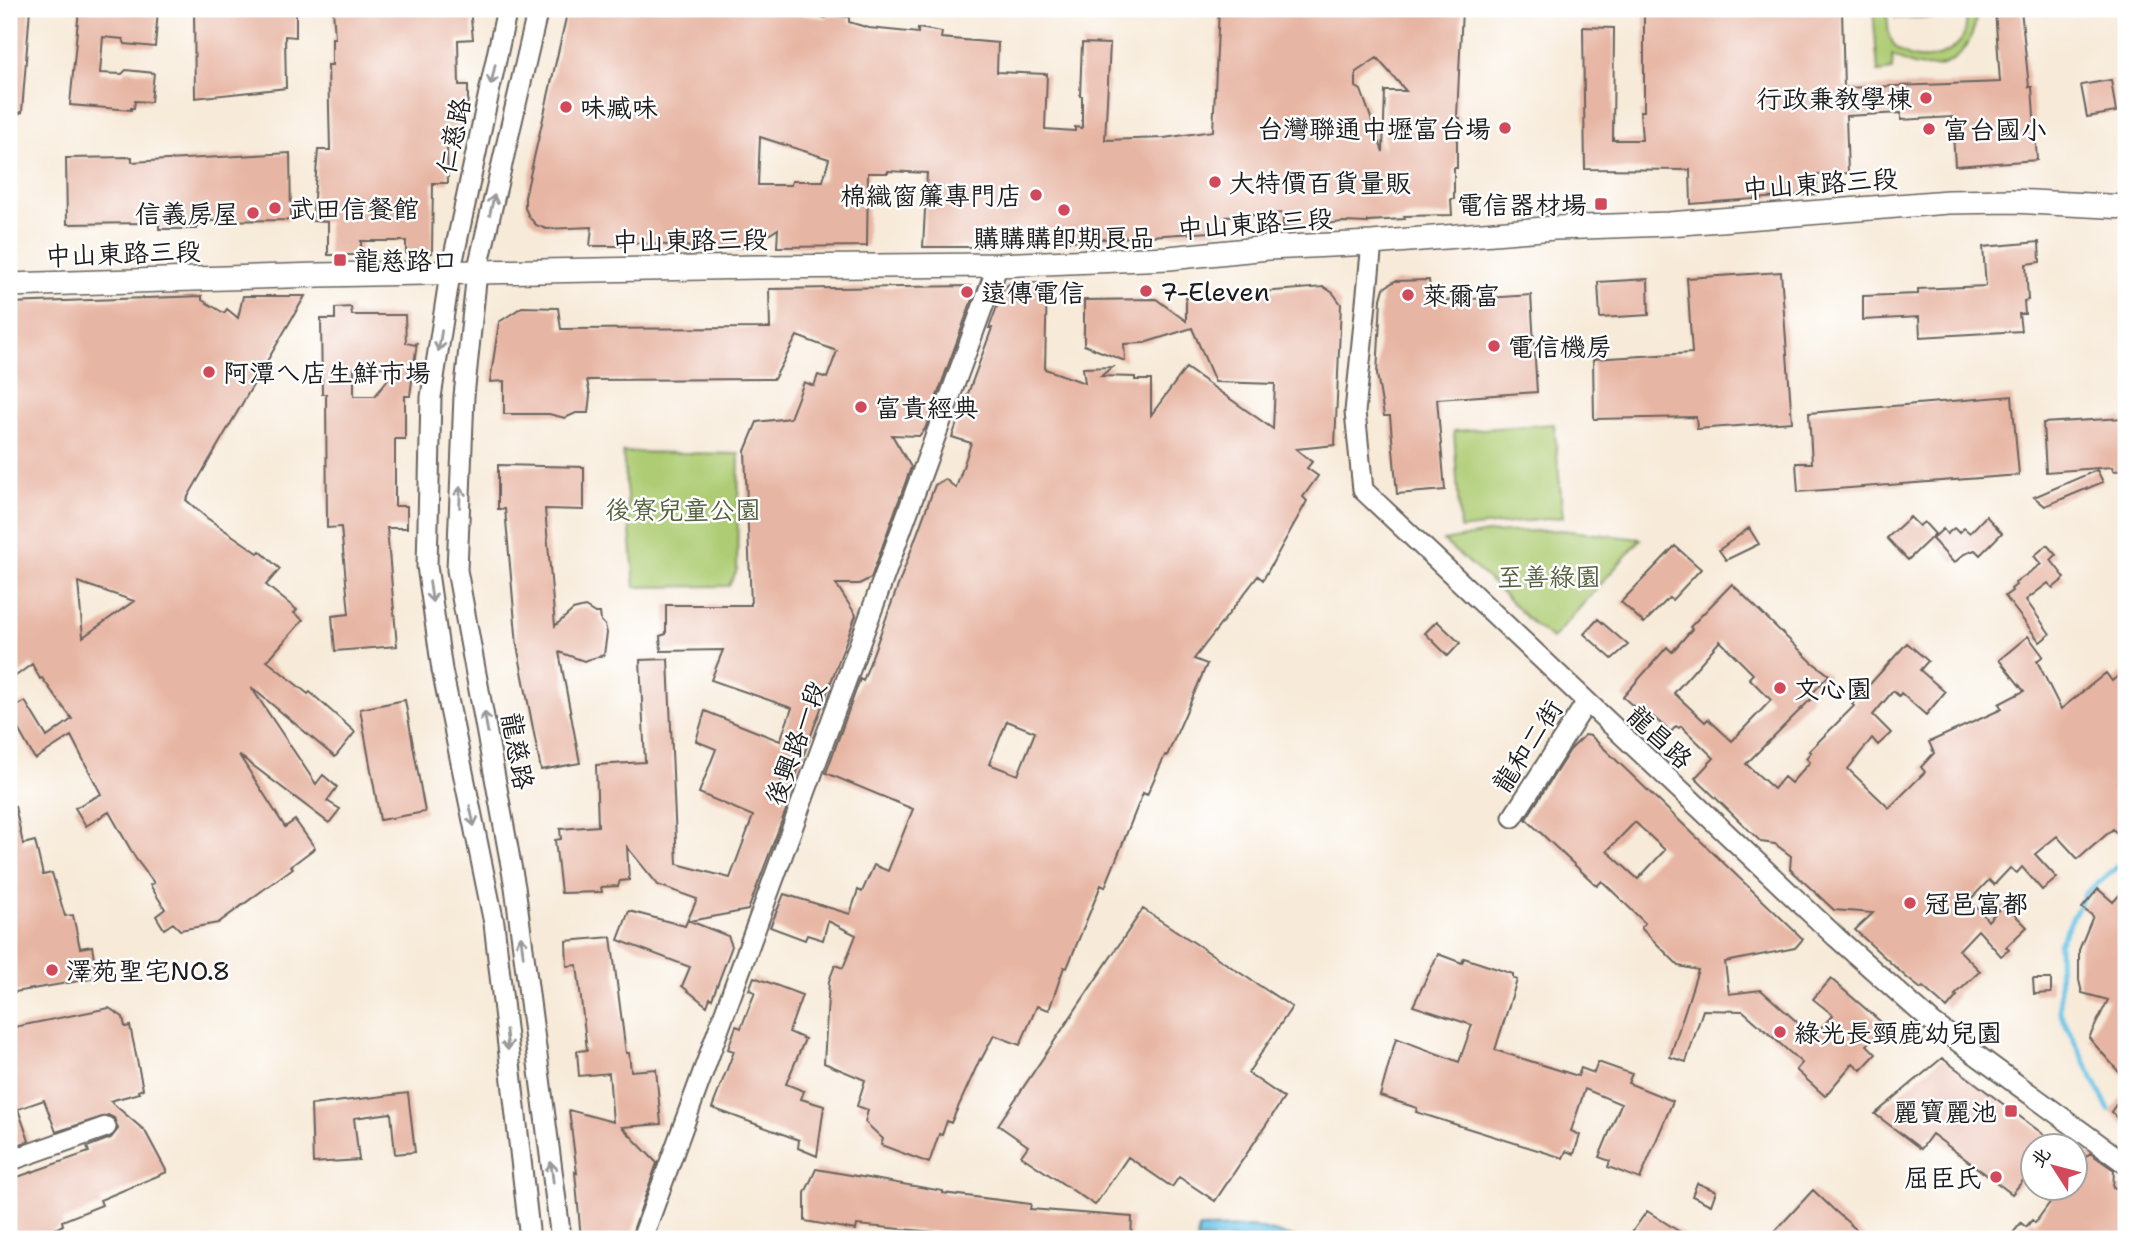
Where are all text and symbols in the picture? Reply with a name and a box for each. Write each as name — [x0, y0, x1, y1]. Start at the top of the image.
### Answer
one-way arrow — [486, 64, 499, 86]
place label: 行政兼教學棟 — [1756, 81, 1912, 116]
place label: 味臧味 — [580, 90, 658, 125]
marker: 行政兼教學棟 — [1918, 90, 1934, 106]
street label: 仁慈路 — [428, 94, 478, 178]
marker: 味臧味 — [558, 99, 574, 115]
place label: 台灣聯通中壢富台場 — [1257, 111, 1491, 146]
place label: 富台國小 — [1943, 112, 2047, 147]
marker: 台灣聯通中壢富台場 — [1497, 120, 1513, 136]
marker: 富台國小 — [1921, 121, 1937, 137]
street label: 中山東路三段 — [1741, 160, 1899, 206]
place label: 大特價百貨量販 — [1229, 165, 1411, 200]
marker: 大特價百貨量販 — [1207, 174, 1223, 190]
place label: 棉織窗簾專門店 — [840, 178, 1022, 213]
marker: 棉織窗簾專門店 — [1028, 187, 1044, 203]
place label: 電信器材場 — [1457, 187, 1587, 222]
place label: 武田信餐館 — [289, 191, 419, 226]
one-way arrow — [486, 194, 500, 217]
place label: 信義房屋 — [135, 196, 239, 231]
marker: 電信器材場 — [1593, 196, 1609, 212]
marker: 武田信餐館 — [267, 200, 283, 216]
street label: 中山東路三段 — [1176, 200, 1334, 246]
marker: 購購購即期良品 — [1056, 202, 1072, 218]
marker: 信義房屋 — [245, 205, 261, 221]
place label: 購購購即期良品 — [973, 220, 1155, 255]
street label: 中山東路三段 — [612, 221, 768, 259]
street label: 中山東路三段 — [44, 233, 202, 273]
place label: 龍慈路口 — [354, 243, 458, 278]
marker: 龍慈路口 — [332, 252, 348, 268]
place label: 7-Eleven — [1160, 274, 1270, 309]
place label: 遠傳電信 — [981, 275, 1085, 310]
place label: 萊爾富 — [1422, 278, 1500, 313]
marker: 7-Eleven — [1138, 283, 1154, 299]
marker: 遠傳電信 — [959, 284, 975, 300]
marker: 萊爾富 — [1400, 287, 1416, 303]
one-way arrow — [433, 329, 446, 352]
place label: 電信機房 — [1508, 329, 1612, 364]
marker: 電信機房 — [1486, 338, 1502, 354]
place label: 阿潭ㄟ店生鮮市場 — [223, 355, 431, 390]
marker: 阿潭ㄟ店生鮮市場 — [201, 364, 217, 380]
place label: 富貴經典 — [875, 390, 979, 425]
marker: 富貴經典 — [853, 399, 869, 415]
one-way arrow — [453, 486, 466, 509]
park label: 後寮兒童公園 — [605, 492, 761, 527]
park label: 至善綠園 — [1497, 559, 1601, 594]
one-way arrow — [424, 580, 437, 603]
place label: 文心園 — [1794, 671, 1872, 706]
street label: 後興路一段 — [756, 676, 834, 810]
marker: 文心園 — [1772, 680, 1788, 696]
street label: 龍和二街 — [1484, 693, 1570, 799]
street label: 龍昌路 — [1620, 698, 1700, 776]
street label: 龍慈路 — [494, 710, 542, 792]
one-way arrow — [479, 711, 492, 733]
one-way arrow — [465, 804, 479, 827]
place label: 冠邑富都 — [1924, 886, 2028, 921]
marker: 冠邑富都 — [1902, 895, 1918, 911]
one-way arrow — [516, 935, 529, 958]
place label: 澤苑聖宅NO.8 — [66, 953, 231, 988]
marker: 澤苑聖宅NO.8 — [44, 962, 60, 978]
place label: 綠光長頸鹿幼兒園 — [1794, 1015, 2002, 1050]
marker: 綠光長頸鹿幼兒園 — [1772, 1024, 1788, 1040]
one-way arrow — [500, 1029, 513, 1051]
place label: 麗寶麗池 — [1893, 1094, 1997, 1129]
marker: 麗寶麗池 — [2003, 1103, 2019, 1119]
north arrow — [2020, 1132, 2090, 1202]
text: 北 — [2025, 1142, 2056, 1172]
place label: 屈臣氏 — [1904, 1160, 1982, 1195]
one-way arrow — [545, 1161, 558, 1183]
marker: 屈臣氏 — [1988, 1169, 2004, 1185]

